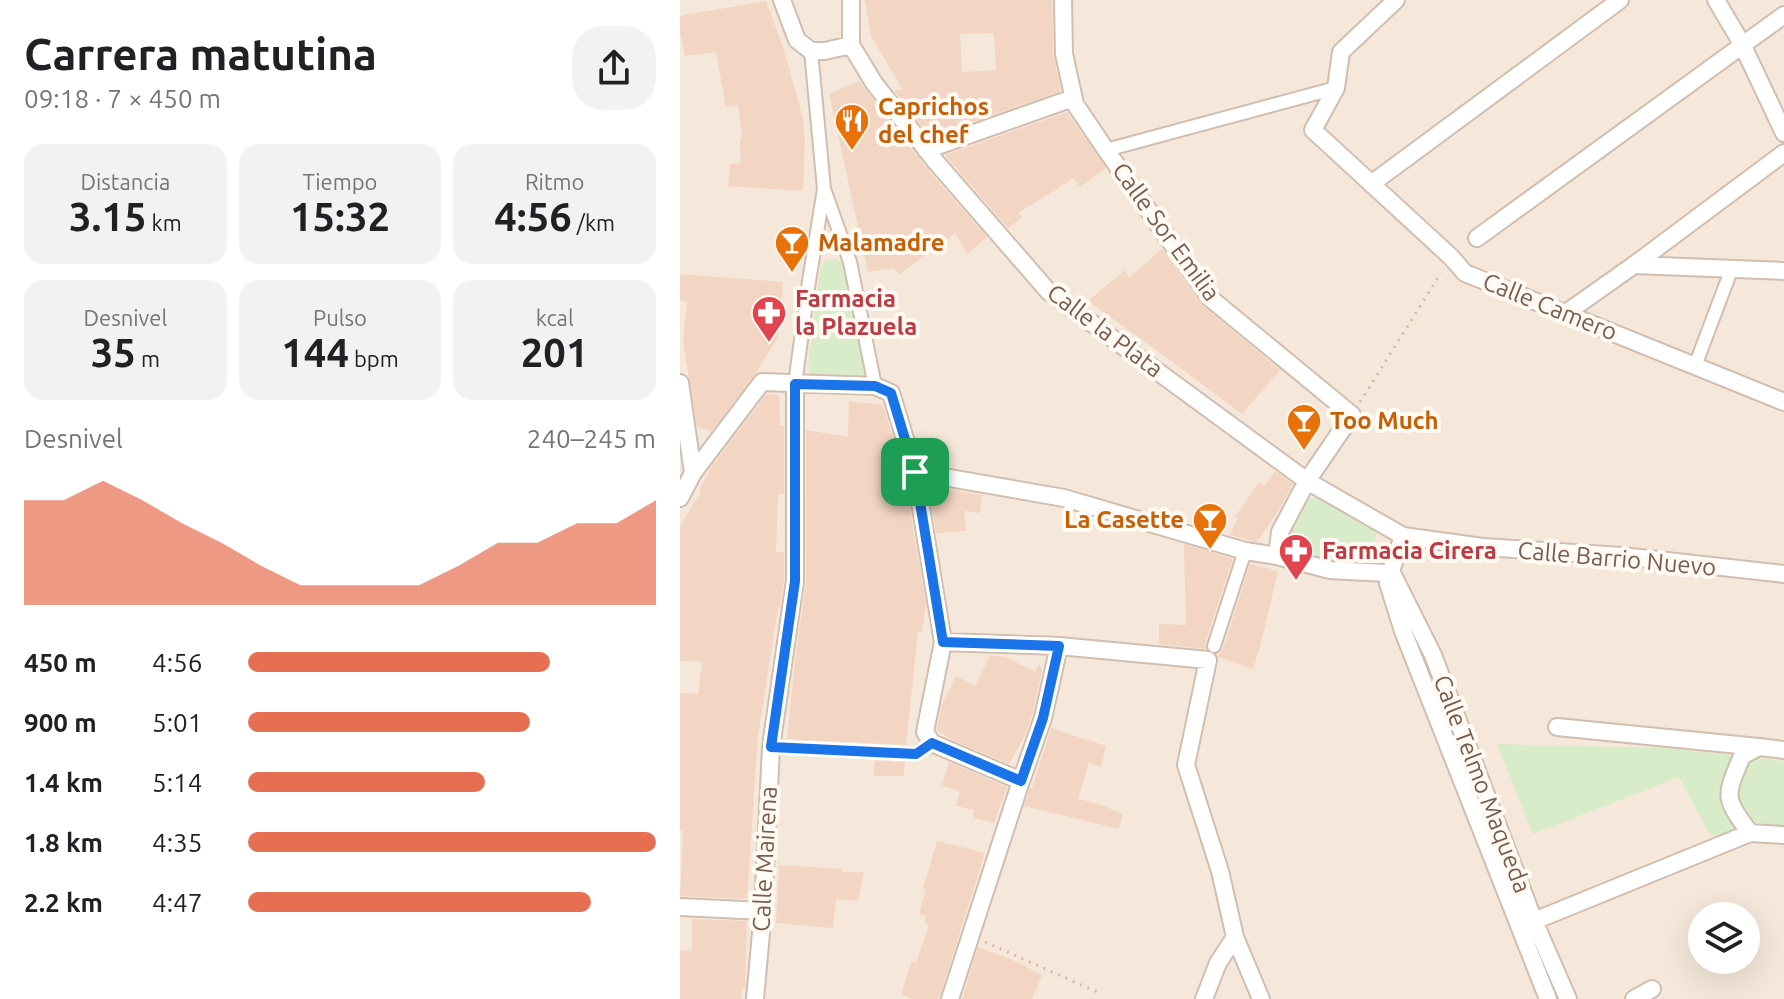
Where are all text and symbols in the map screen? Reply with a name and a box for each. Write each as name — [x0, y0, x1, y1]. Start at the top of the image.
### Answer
button: share — [572, 26, 656, 110]
text: Carrera matutina — [24, 29, 377, 78]
text: 09:18 · 7 × 450 m — [24, 84, 221, 113]
place label: Caprichos del chef — [878, 93, 989, 148]
restaurant icon: Caprichos del chef — [833, 102, 871, 152]
street label: Calle Sor Emilia — [1107, 157, 1226, 306]
text: Distancia — [80, 169, 170, 194]
text: Tiempo — [303, 169, 377, 194]
text: Ritmo — [525, 169, 584, 194]
text: 3.15 — [69, 194, 147, 239]
text: 15:32 — [290, 194, 390, 239]
text: 4:56 — [494, 194, 572, 239]
text: km — [147, 210, 182, 235]
text: /km — [572, 210, 615, 235]
bar icon: Malamadre — [773, 224, 811, 274]
place label: Malamadre — [818, 229, 945, 256]
street label: Calle Camero — [1479, 267, 1621, 346]
street label: Calle la Plata — [1042, 279, 1168, 383]
place label: Farmacia la Plazuela — [795, 285, 917, 340]
pharmacy icon: Farmacia la Plazuela — [750, 294, 788, 344]
text: Desnivel — [83, 305, 167, 330]
text: Pulso — [313, 305, 367, 330]
text: kcal — [536, 305, 574, 330]
text: 35 — [91, 330, 136, 375]
text: 144 — [281, 330, 349, 375]
text: 201 — [521, 330, 589, 375]
text: m — [136, 346, 160, 371]
text: bpm — [349, 346, 399, 371]
bar icon: Too Much — [1285, 402, 1323, 452]
place label: Too Much — [1330, 407, 1439, 434]
text: Desnivel — [24, 424, 123, 453]
text: 240–245 m — [527, 424, 656, 453]
pin — [881, 438, 949, 506]
icon: arrive — [893, 450, 937, 494]
bar icon: La Casette — [1191, 501, 1229, 551]
place label: La Casette — [1064, 506, 1184, 533]
pharmacy icon: Farmacia Cirera — [1277, 532, 1315, 582]
street label: Calle Barrio Nuevo — [1517, 536, 1718, 581]
place label: Farmacia Cirera — [1322, 537, 1497, 564]
text: 450 m — [24, 648, 97, 677]
text: 4:56 — [152, 648, 202, 677]
street label: Calle Telmo Maqueda — [1428, 671, 1536, 896]
text: 900 m — [24, 708, 97, 737]
text: 5:01 — [152, 708, 202, 737]
text: 1.4 km — [24, 768, 103, 797]
text: 5:14 — [152, 768, 202, 797]
street label: Calle Mairena — [747, 785, 782, 932]
text: 1.8 km — [24, 828, 103, 857]
text: 4:35 — [152, 828, 202, 857]
text: 2.2 km — [24, 888, 103, 917]
text: 4:47 — [152, 888, 202, 917]
map controls — [1688, 902, 1760, 974]
button: layers — [1688, 902, 1760, 974]

